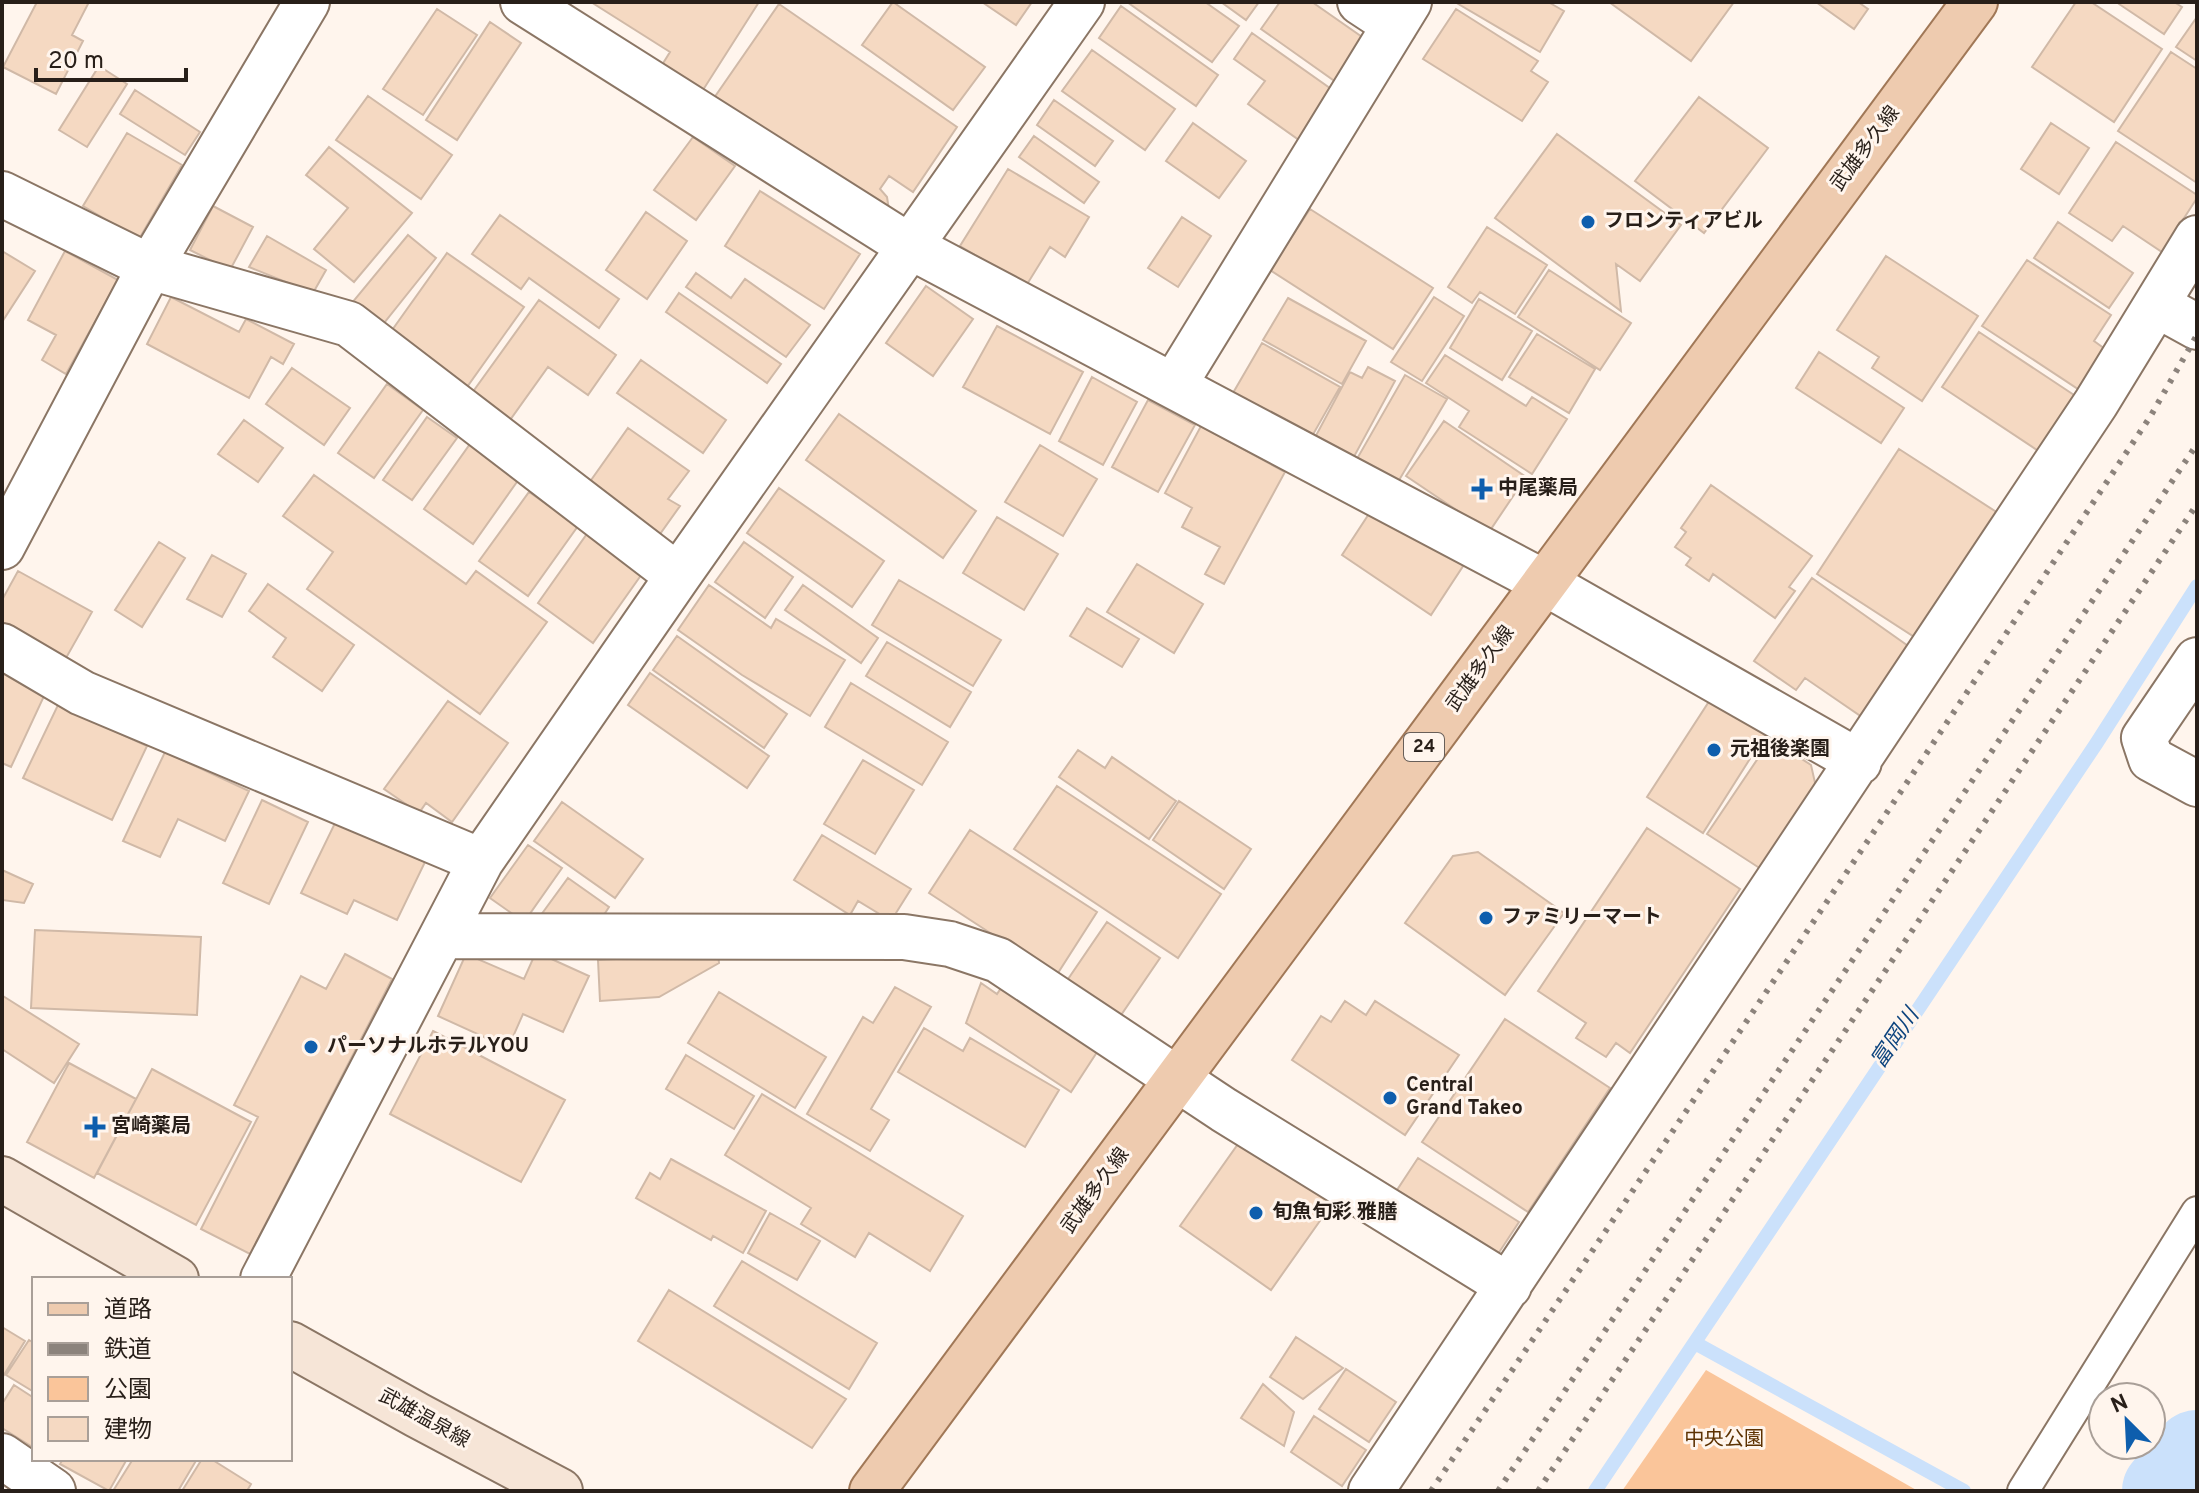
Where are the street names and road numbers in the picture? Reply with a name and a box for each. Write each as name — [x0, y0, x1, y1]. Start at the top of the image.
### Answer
street label: 武雄多久線 — [1826, 101, 1906, 197]
street label: 武雄多久線 — [1441, 621, 1521, 717]
road number: 24 — [1404, 733, 1444, 761]
street label: 武雄多久線 — [1056, 1143, 1136, 1239]
street label: 武雄温泉線 — [374, 1383, 474, 1455]

